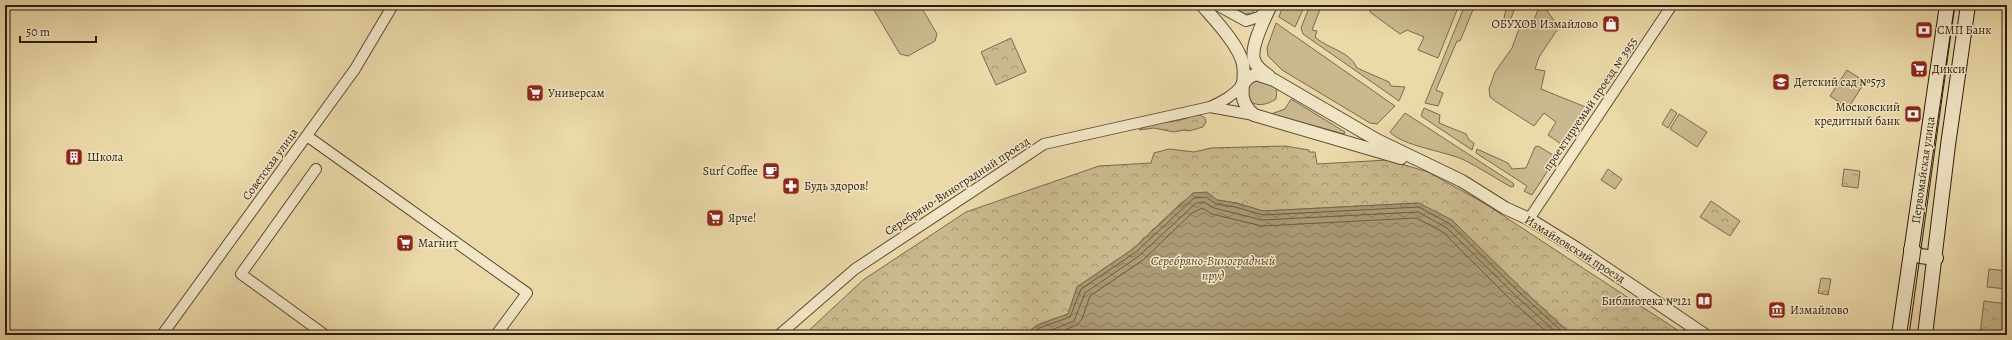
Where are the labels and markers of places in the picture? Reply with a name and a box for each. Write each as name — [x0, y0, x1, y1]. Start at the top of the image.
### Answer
shop icon: ОБУХОВ Измайлово — [1601, 14, 1621, 34]
place label: ОБУХОВ Измайлово — [1492, 16, 1598, 32]
bank icon: СМП Банк — [1914, 20, 1934, 40]
place label: СМП Банк — [1937, 22, 1991, 38]
supermarket icon: Дикси — [1909, 59, 1929, 79]
place label: Дикси — [1932, 61, 1965, 77]
school or university icon: Детский сад №573 — [1771, 72, 1791, 92]
place label: Детский сад №573 — [1794, 74, 1886, 90]
supermarket icon: Универсам — [525, 83, 545, 103]
place label: Универсам — [548, 85, 605, 101]
place label: Московский кредитный банк — [1814, 99, 1900, 129]
bank icon: Московский кредитный банк — [1903, 104, 1923, 124]
building icon: Школа — [64, 147, 84, 167]
place label: Школа — [87, 149, 124, 165]
cafe icon: Surf Coffee — [761, 161, 781, 181]
place label: Surf Coffee — [703, 163, 758, 179]
pharmacy icon: Будь здоров! — [781, 176, 801, 196]
place label: Будь здоров! — [804, 178, 869, 194]
supermarket icon: Ярче! — [705, 208, 725, 228]
place label: Ярче! — [728, 210, 756, 226]
supermarket icon: Магнит — [395, 233, 415, 253]
place label: Магнит — [418, 235, 459, 251]
library icon: Библиотека №121 — [1694, 291, 1714, 311]
place label: Библиотека №121 — [1601, 293, 1691, 309]
museum icon: Измайлово — [1767, 300, 1787, 320]
place label: Измайлово — [1790, 302, 1849, 318]

